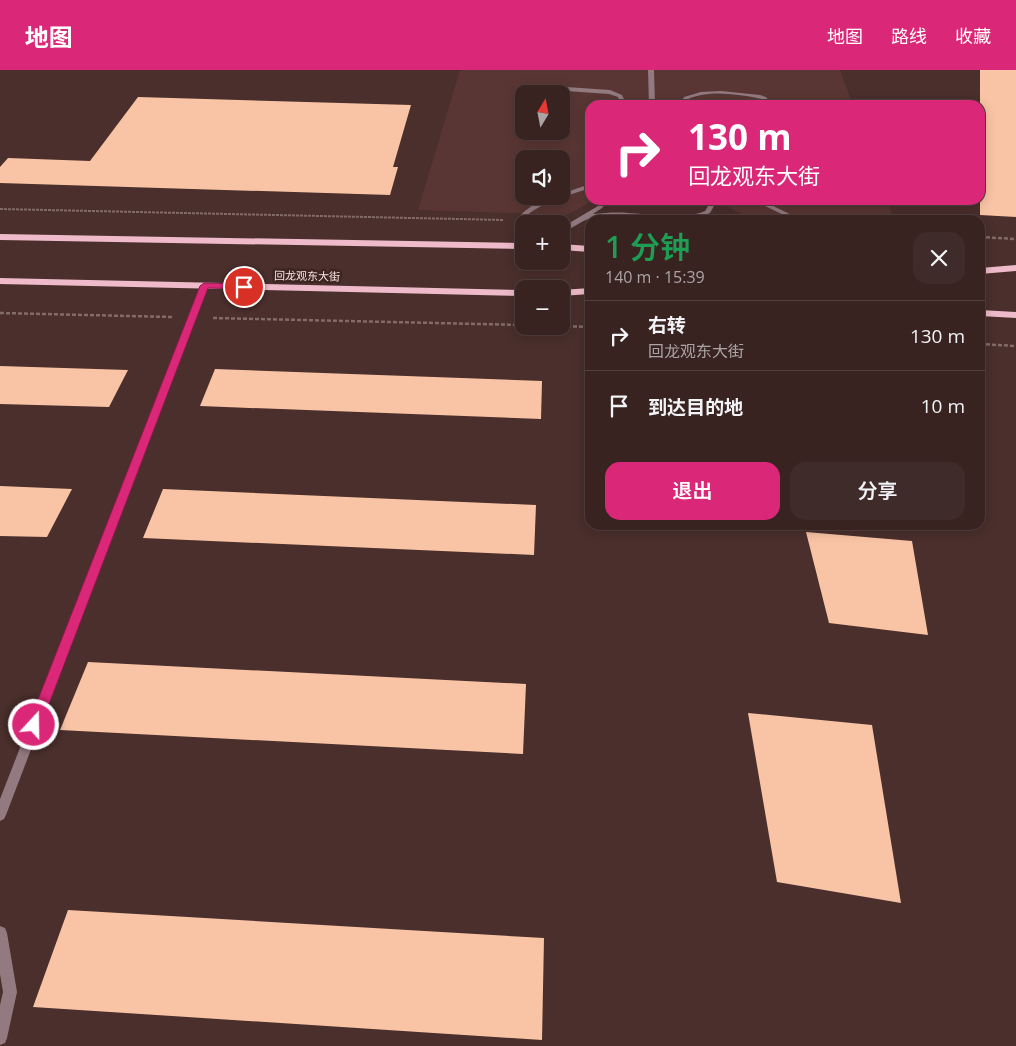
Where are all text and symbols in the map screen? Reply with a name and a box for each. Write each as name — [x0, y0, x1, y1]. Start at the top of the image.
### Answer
text: 地图 — [25, 20, 73, 53]
text: 地图 — [827, 24, 863, 48]
text: 路线 — [891, 24, 927, 48]
text: 收藏 — [955, 24, 991, 48]
north arrow — [515, 85, 570, 140]
map controls — [515, 85, 570, 335]
text: 130 m — [688, 113, 792, 160]
icon: right — [605, 120, 670, 185]
button: sound — [515, 150, 570, 205]
text: 回龙观东大街 — [688, 160, 820, 190]
button: + — [515, 215, 570, 270]
text: 1 分钟 — [605, 226, 690, 267]
button: close — [913, 232, 965, 284]
pin — [223, 266, 265, 308]
text: 140 m · 15:39 — [605, 266, 705, 288]
street label: 回龙观东大街 — [274, 267, 340, 284]
icon: arrive — [230, 273, 258, 301]
button: − — [515, 280, 570, 335]
text: 右转 — [648, 312, 686, 338]
icon: right — [605, 322, 633, 350]
text: 130 m — [910, 323, 965, 349]
text: 回龙观东大街 — [648, 340, 744, 362]
icon: arrive — [605, 392, 633, 420]
text: 10 m — [921, 393, 965, 419]
text: 到达目的地 — [648, 394, 743, 420]
button: 退出 — [605, 462, 780, 520]
button: 分享 — [790, 462, 965, 520]
position arrow — [7, 698, 59, 750]

